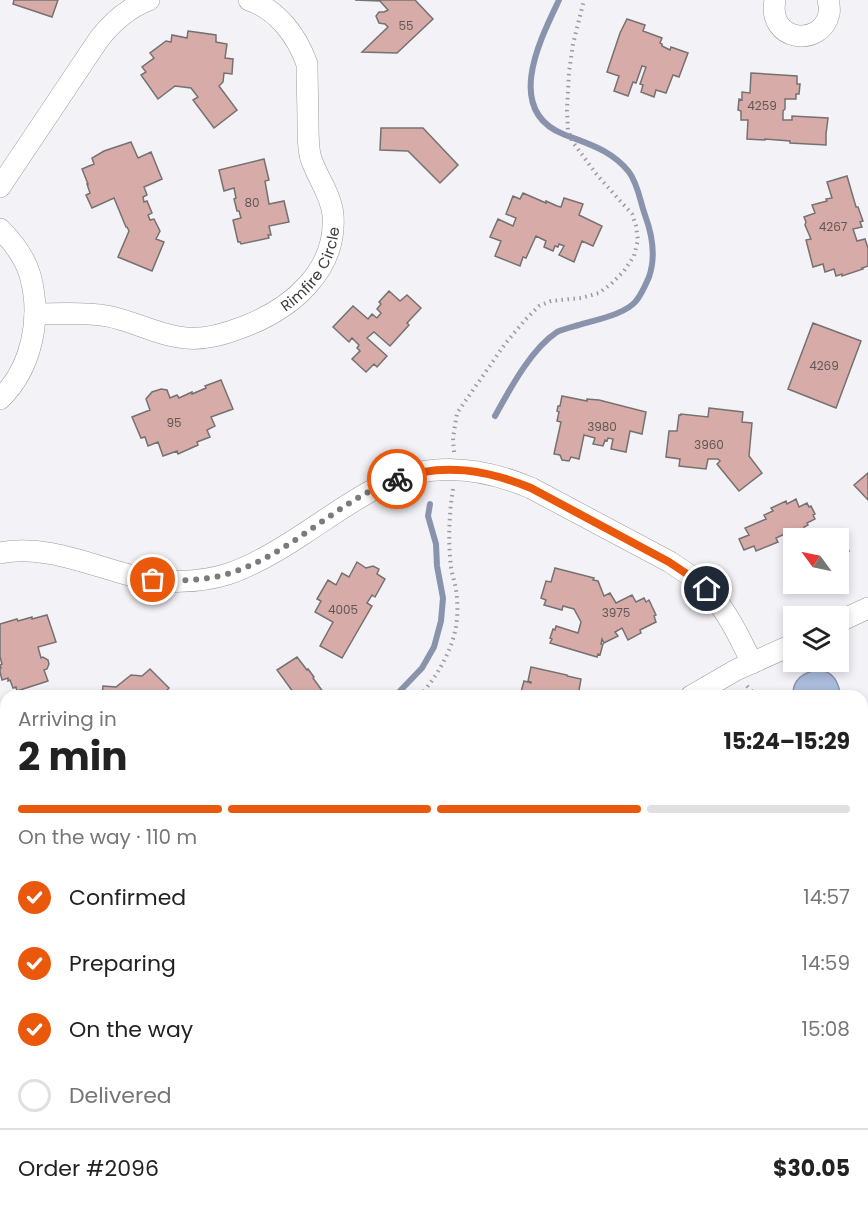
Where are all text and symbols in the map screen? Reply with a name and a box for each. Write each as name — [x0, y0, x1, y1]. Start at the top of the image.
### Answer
house number: 55 — [398, 17, 414, 34]
house number: 4259 — [747, 97, 777, 114]
house number: 80 — [244, 194, 260, 211]
house number: 4267 — [819, 218, 848, 235]
street label: Rimfire Circle — [276, 226, 344, 316]
house number: 4269 — [809, 357, 839, 374]
house number: 95 — [166, 414, 182, 431]
house number: 3980 — [587, 418, 617, 435]
house number: 3960 — [694, 436, 724, 453]
courier — [367, 449, 427, 509]
icon: bike — [381, 463, 414, 496]
north arrow — [783, 528, 849, 594]
map controls — [783, 528, 849, 672]
pin — [127, 554, 178, 605]
icon: bag — [136, 563, 169, 596]
pin — [681, 563, 732, 614]
icon: home — [690, 572, 723, 605]
house number: 4005 — [328, 601, 358, 618]
house number: 3975 — [602, 604, 630, 621]
button: layers — [783, 606, 849, 672]
text: Arriving in — [18, 705, 117, 733]
text: 15:24–15:29 — [724, 726, 850, 757]
text: 2 min — [18, 729, 128, 784]
text: On the way · 110 m — [18, 823, 197, 851]
icon: check — [18, 881, 51, 914]
text: Confirmed — [69, 882, 186, 913]
text: 14:57 — [803, 883, 850, 911]
icon: check — [18, 947, 51, 980]
text: Preparing — [69, 948, 176, 979]
text: 14:59 — [802, 949, 850, 977]
icon: check — [18, 1013, 51, 1046]
text: On the way — [69, 1014, 193, 1045]
text: 15:08 — [802, 1015, 850, 1043]
text: Delivered — [69, 1080, 172, 1111]
text: Order #2096 — [18, 1153, 159, 1184]
text: $30.05 — [773, 1153, 850, 1184]

